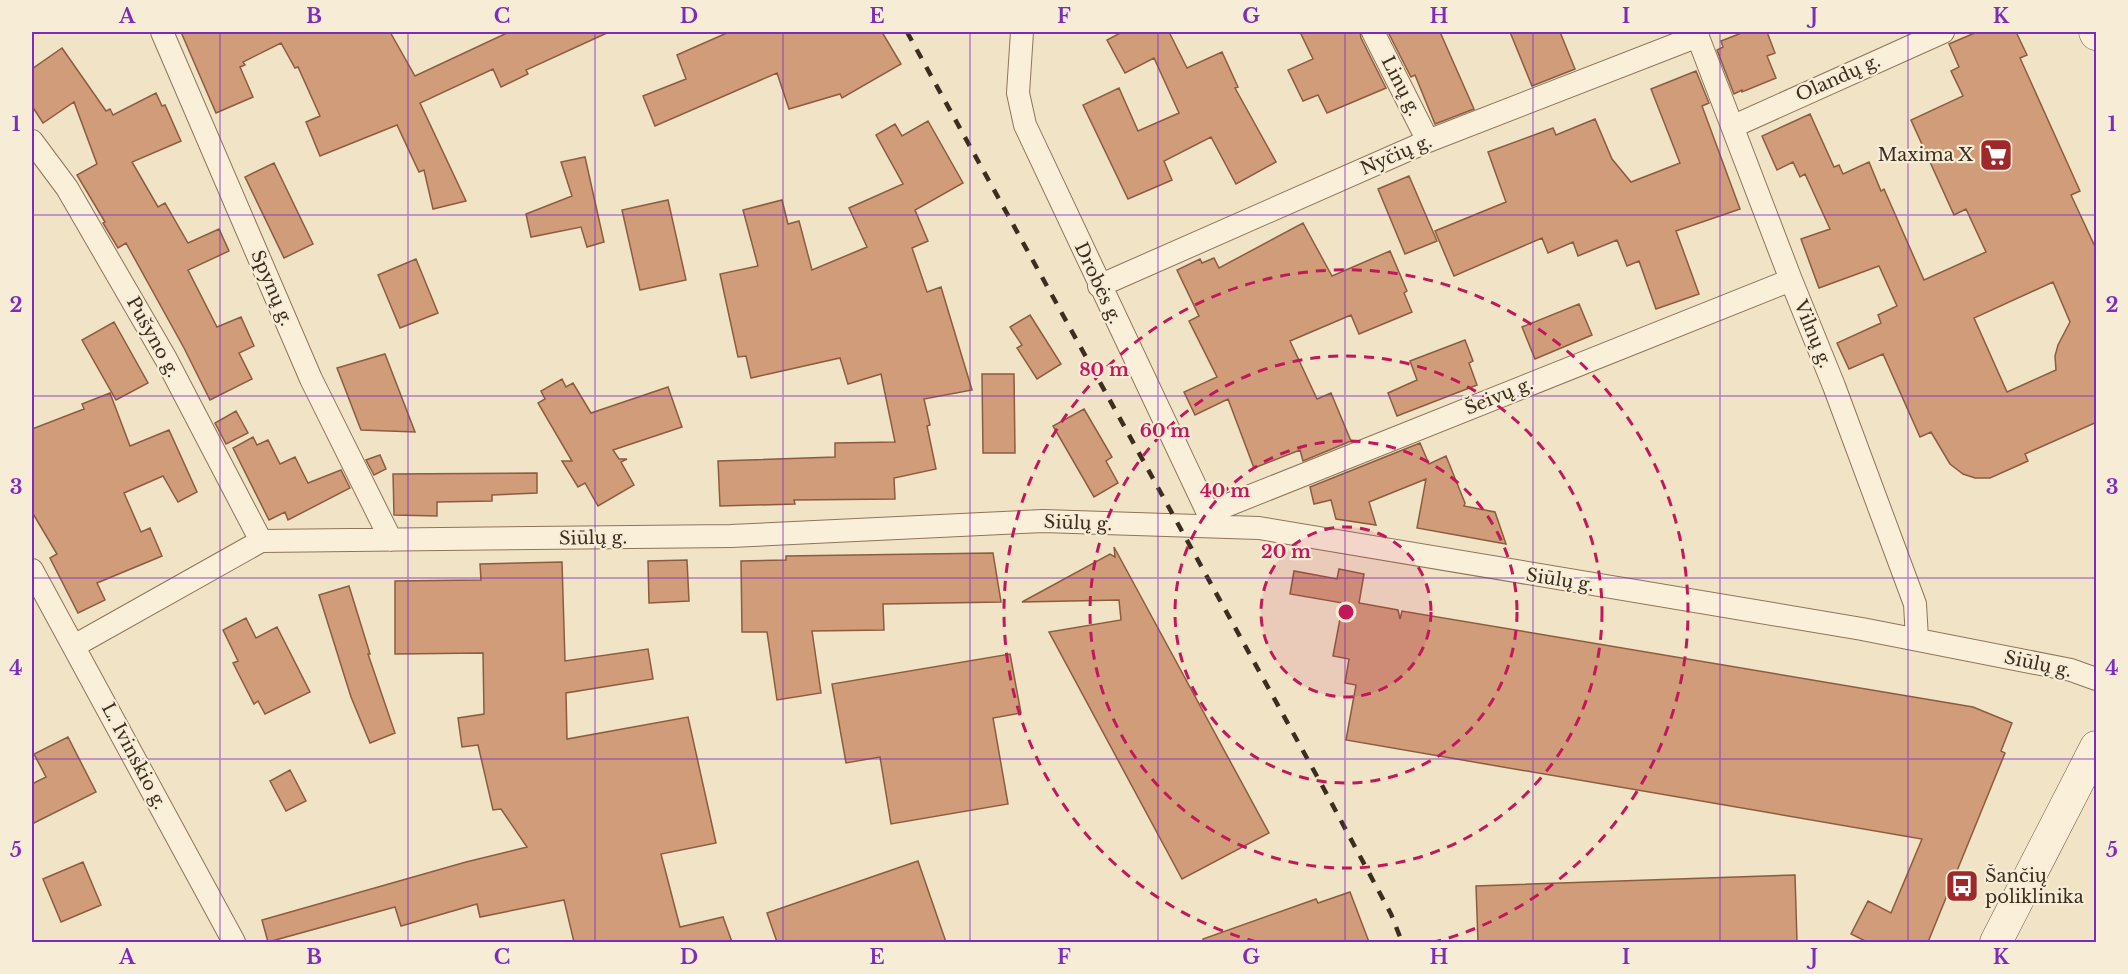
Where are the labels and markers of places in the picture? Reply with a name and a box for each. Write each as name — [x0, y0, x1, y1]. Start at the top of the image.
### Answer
supermarket icon: Maxima X — [1978, 137, 2014, 173]
place label: Maxima X — [1878, 144, 1973, 166]
centre of rings — [1336, 602, 1356, 622]
place label: Šančių poliklinika — [1985, 864, 2084, 908]
bus stop icon: Šančių poliklinika — [1944, 868, 1980, 904]

